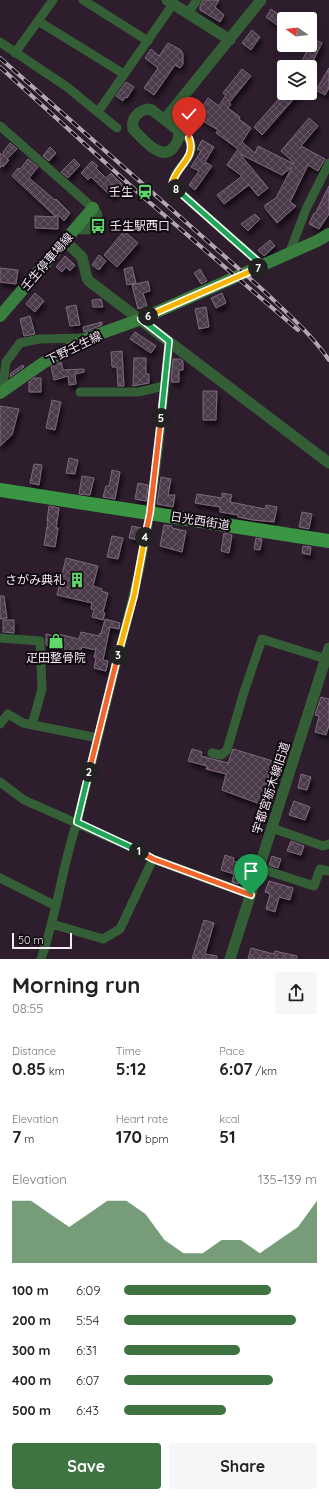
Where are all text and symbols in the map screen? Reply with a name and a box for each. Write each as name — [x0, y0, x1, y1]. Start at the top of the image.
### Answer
north arrow — [277, 12, 317, 52]
map controls — [277, 12, 317, 100]
button: layers — [277, 60, 317, 100]
pin — [172, 97, 206, 138]
icon: check — [178, 103, 200, 125]
pin: 8 — [166, 179, 186, 199]
text: 8 — [173, 182, 179, 196]
station icon: 壬生 — [136, 183, 154, 201]
place label: 壬生 — [109, 184, 133, 199]
bus stop icon: 壬生駅西口 — [89, 217, 107, 235]
place label: 壬生駅西口 — [110, 218, 170, 233]
street label: 壬生停車場線 — [17, 230, 76, 294]
pin: 7 — [248, 258, 268, 278]
text: 7 — [255, 261, 261, 275]
pin: 6 — [138, 306, 158, 326]
text: 6 — [145, 309, 151, 323]
street label: 下野壬生線 — [44, 328, 104, 367]
pin: 5 — [151, 408, 171, 428]
text: 5 — [158, 411, 164, 425]
street label: 日光西街道 — [169, 508, 231, 533]
pin: 4 — [135, 527, 155, 547]
text: 4 — [142, 530, 148, 544]
building icon: さがみ典礼 — [68, 571, 86, 589]
place label: さがみ典礼 — [5, 572, 65, 587]
shop icon: 疋田整骨院 — [47, 632, 65, 650]
pin: 3 — [108, 645, 128, 665]
text: 3 — [115, 648, 121, 662]
place label: 疋田整骨院 — [26, 650, 86, 665]
street label: 宇都宮栃木線旧道 — [249, 740, 292, 836]
pin: 2 — [79, 762, 99, 782]
text: 2 — [86, 765, 92, 779]
pin: 1 — [129, 841, 149, 861]
text: 1 — [137, 844, 141, 858]
pin — [234, 854, 268, 895]
icon: arrive — [240, 860, 262, 882]
scale bar — [12, 931, 72, 950]
text: 50 m — [18, 933, 44, 947]
text: Morning run — [12, 971, 140, 999]
button: share — [275, 972, 317, 1014]
text: 08:55 — [12, 1000, 43, 1016]
text: Distance — [12, 1044, 56, 1058]
text: Time — [116, 1044, 141, 1058]
text: Pace — [219, 1044, 244, 1058]
text: 0.85 — [12, 1058, 46, 1079]
text: 5:12 — [116, 1058, 146, 1079]
text: 6:07 — [219, 1058, 252, 1079]
text: km — [46, 1064, 65, 1078]
text: /km — [252, 1064, 277, 1078]
text: Elevation — [12, 1112, 58, 1126]
text: Heart rate — [116, 1112, 168, 1126]
text: kcal — [219, 1112, 240, 1126]
text: 7 — [12, 1126, 21, 1147]
text: 170 — [116, 1126, 142, 1147]
text: 51 — [219, 1126, 236, 1147]
text: m — [21, 1132, 34, 1146]
text: bpm — [142, 1132, 168, 1146]
text: Elevation — [12, 1171, 67, 1187]
text: 135–139 m — [258, 1171, 317, 1187]
text: 100 m — [12, 1282, 49, 1298]
text: 6:09 — [76, 1282, 100, 1298]
text: 200 m — [12, 1312, 51, 1328]
text: 5:54 — [76, 1312, 99, 1328]
text: 300 m — [12, 1342, 51, 1358]
text: 6:31 — [76, 1342, 97, 1358]
text: 400 m — [12, 1372, 51, 1388]
text: 6:07 — [76, 1372, 99, 1388]
text: 500 m — [12, 1402, 51, 1418]
text: 6:43 — [76, 1402, 99, 1418]
button: Save — [12, 1443, 161, 1489]
button: Share — [169, 1443, 317, 1489]

